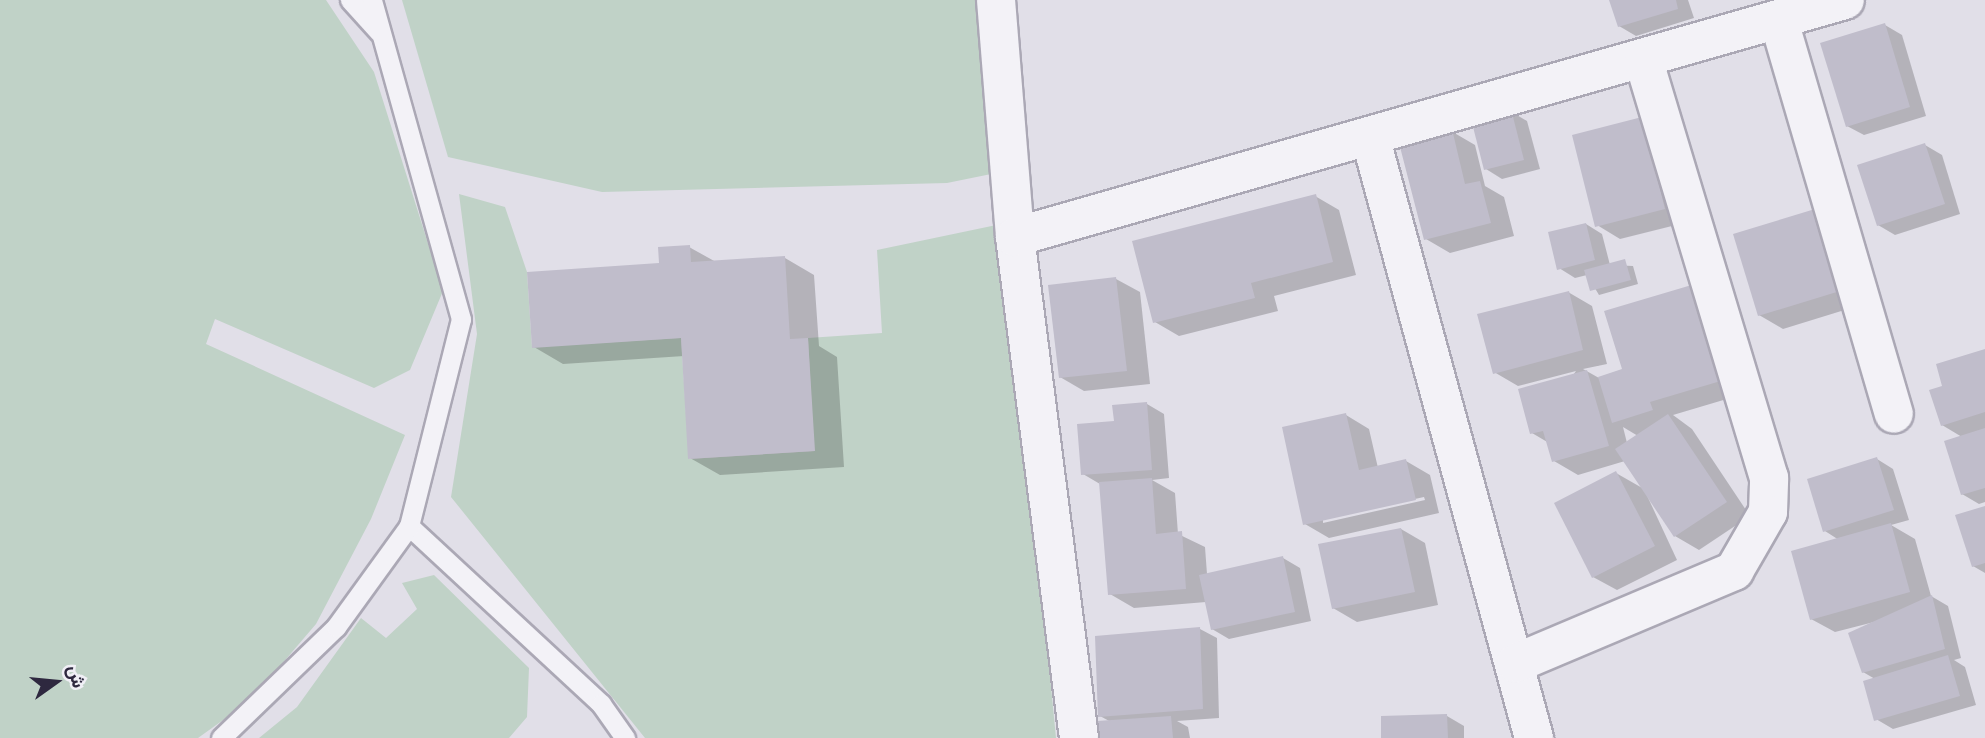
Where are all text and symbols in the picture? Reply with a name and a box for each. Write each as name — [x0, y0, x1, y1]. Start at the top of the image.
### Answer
north arrow — [21, 647, 91, 717]
text: ش — [63, 663, 90, 690]

